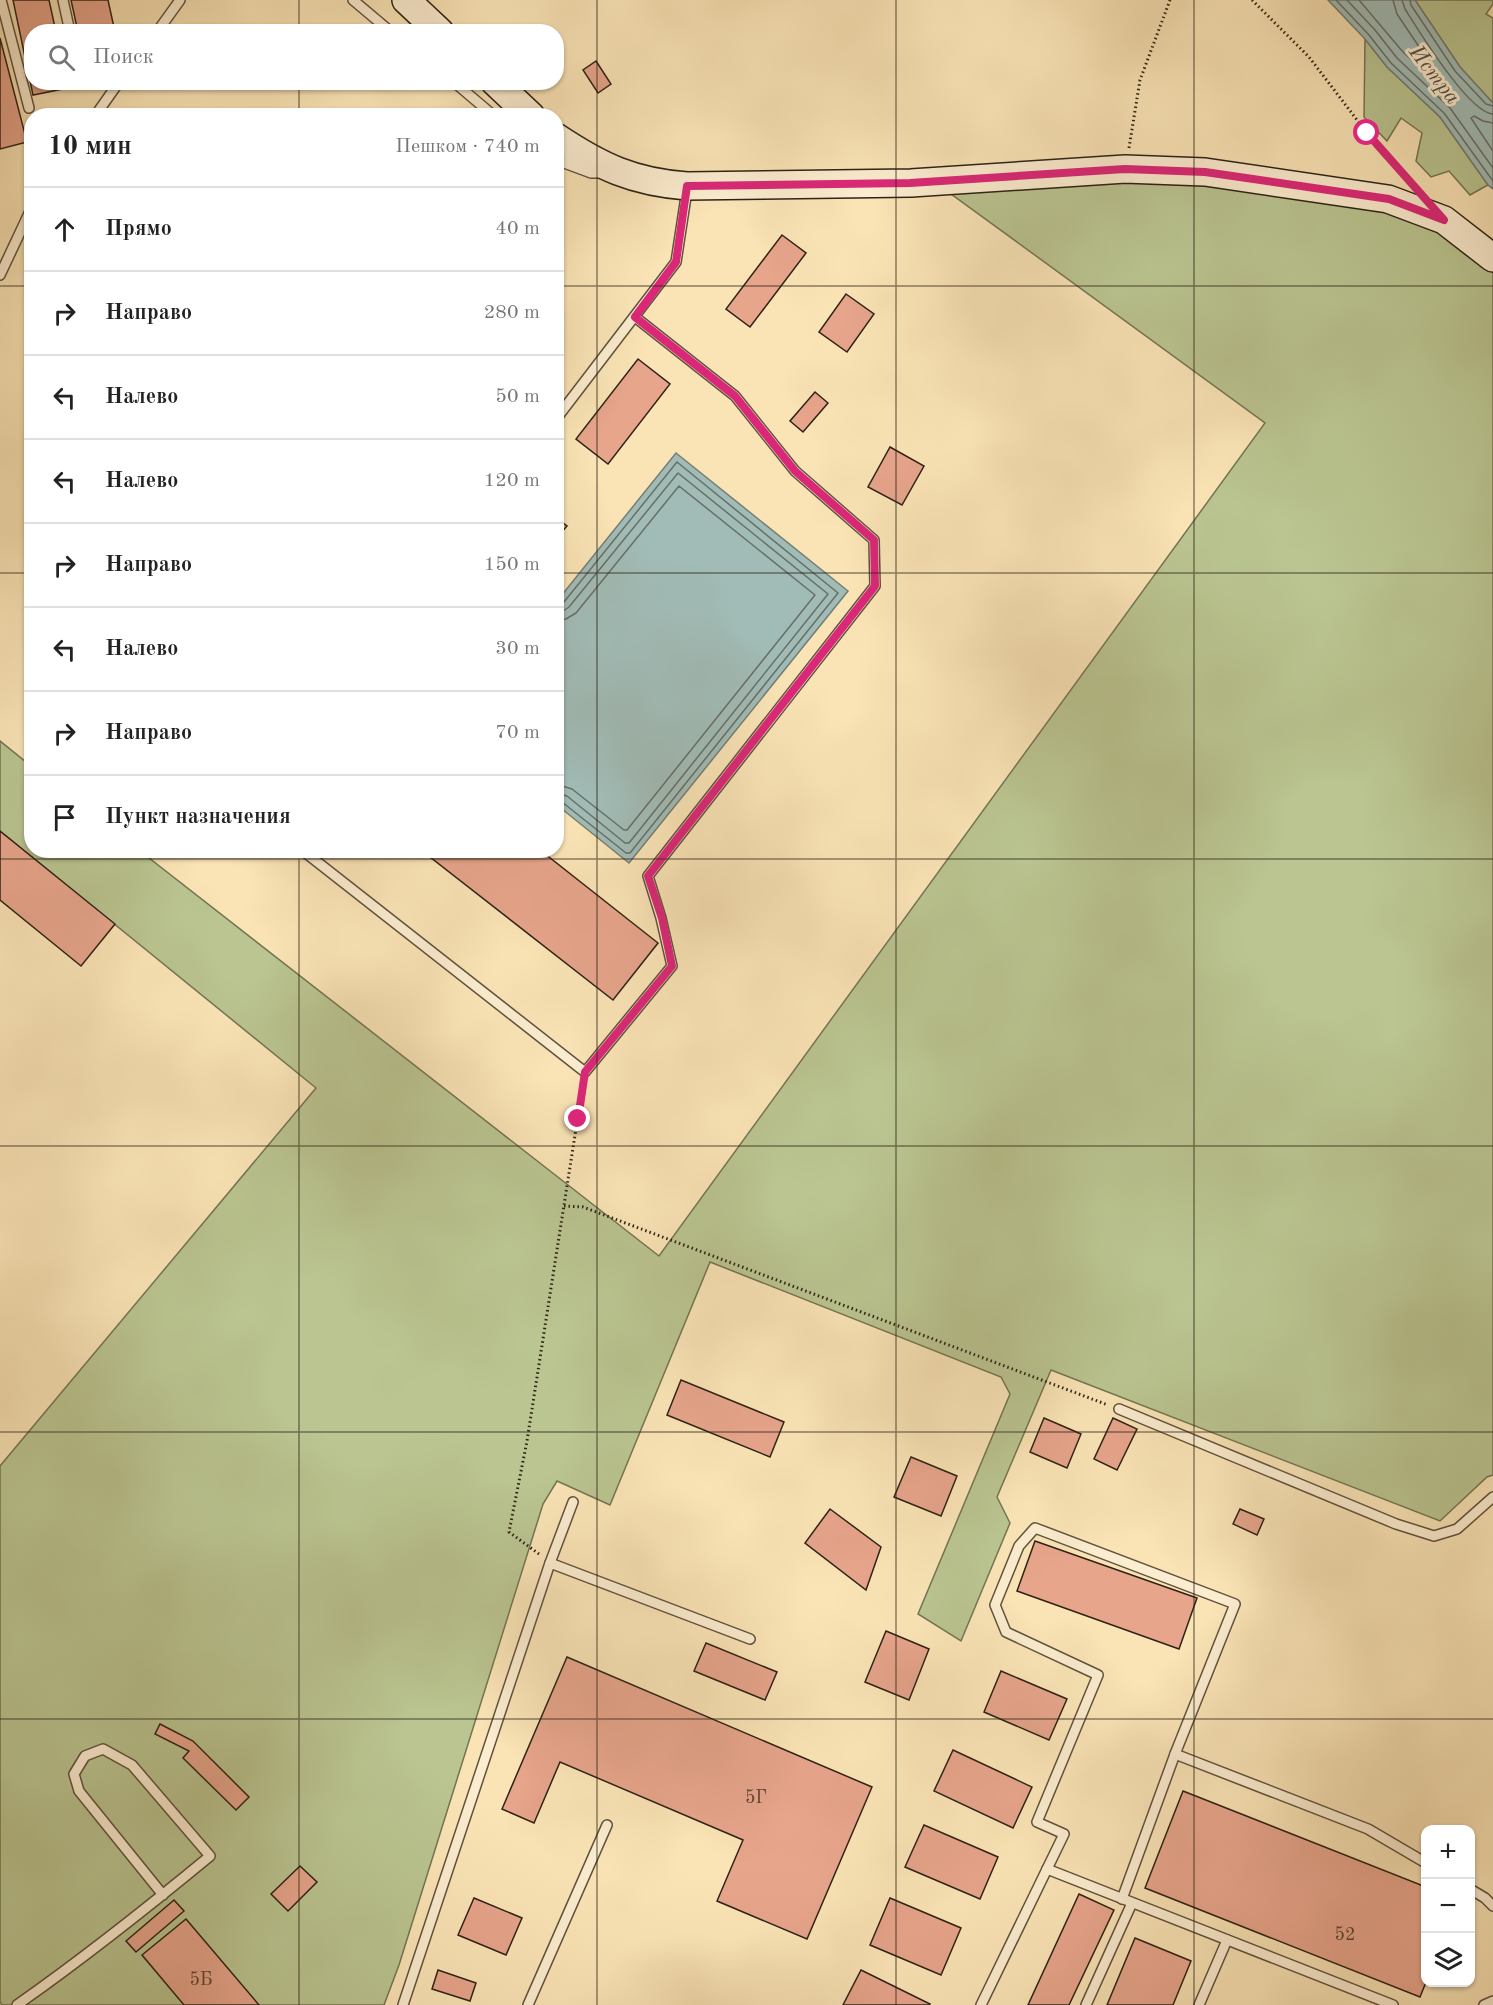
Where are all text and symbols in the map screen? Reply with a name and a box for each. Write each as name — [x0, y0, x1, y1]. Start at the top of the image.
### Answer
search box — [24, 24, 564, 90]
icon: search — [45, 41, 78, 74]
water label: Истра — [1404, 41, 1464, 109]
text: Поиск — [93, 46, 154, 68]
route start — [1353, 119, 1379, 145]
text: 10 мин — [48, 134, 132, 160]
text: Пешком · 740 m — [395, 137, 540, 157]
icon: ahead — [48, 213, 81, 246]
text: Прямо — [105, 218, 172, 240]
text: 40 m — [495, 219, 540, 239]
icon: right — [48, 297, 81, 330]
text: Направо — [105, 302, 192, 324]
text: 280 m — [484, 303, 540, 323]
icon: left — [48, 381, 81, 414]
text: Налево — [105, 386, 178, 408]
text: 50 m — [495, 387, 540, 407]
icon: left — [48, 465, 81, 498]
text: Налево — [105, 470, 178, 492]
text: 120 m — [484, 471, 540, 491]
icon: right — [48, 549, 81, 582]
text: Направо — [105, 554, 192, 576]
text: 150 m — [484, 555, 540, 575]
icon: left — [48, 633, 81, 666]
text: Налево — [105, 638, 178, 660]
text: 30 m — [495, 639, 540, 659]
icon: right — [48, 717, 81, 750]
text: Направо — [105, 722, 192, 744]
text: 70 m — [495, 723, 540, 743]
icon: arrive — [48, 801, 81, 834]
text: Пункт назначения — [105, 806, 291, 828]
route end — [564, 1105, 590, 1131]
house number: 5Г — [745, 1789, 767, 1807]
map controls — [1421, 1825, 1475, 1987]
button: + — [1421, 1825, 1475, 1879]
button: − — [1421, 1879, 1475, 1933]
house number: 52 — [1335, 1926, 1355, 1944]
button: layers — [1421, 1933, 1475, 1987]
house number: 5Б — [189, 1971, 213, 1989]

